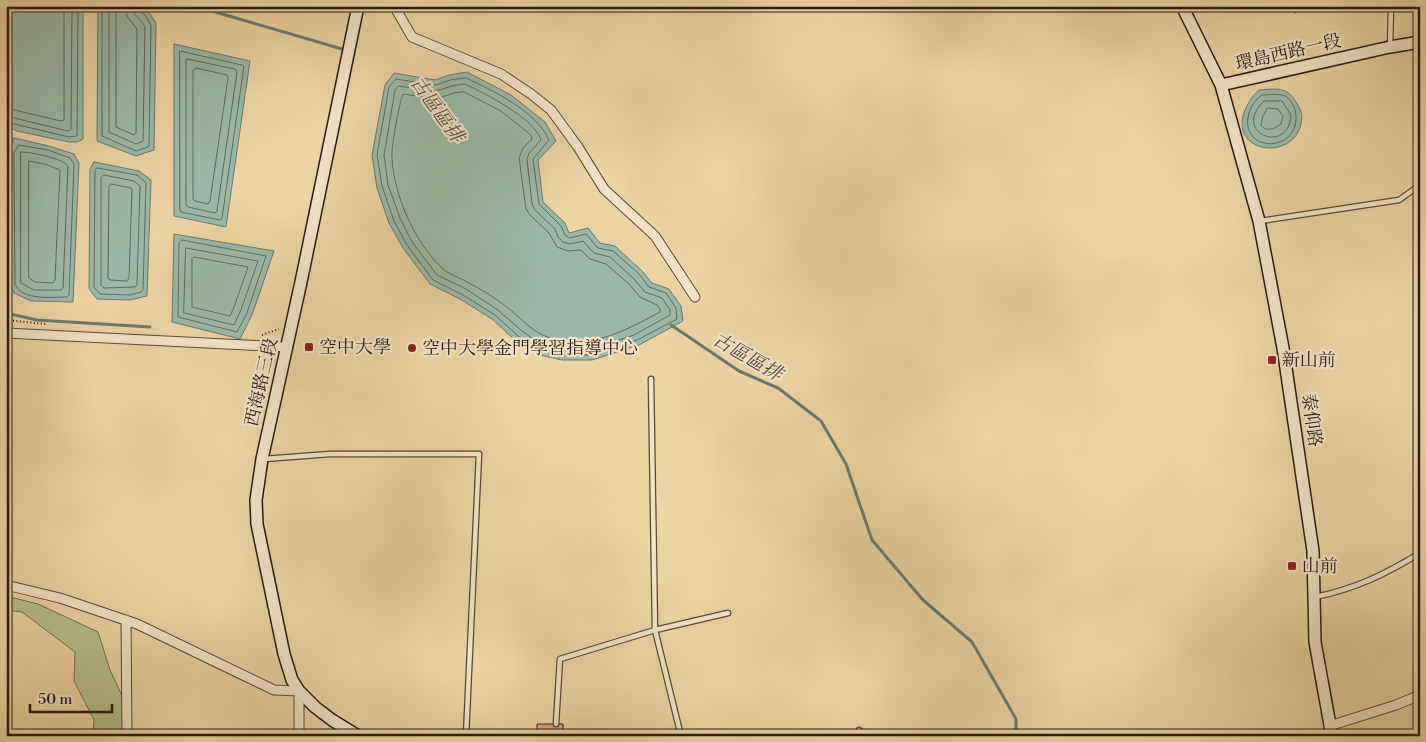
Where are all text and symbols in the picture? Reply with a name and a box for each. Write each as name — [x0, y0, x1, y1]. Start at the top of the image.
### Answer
street label: 環島西路一段 — [1233, 29, 1343, 76]
water label: 古區區排 — [405, 72, 471, 150]
water label: 古區區排 — [709, 327, 789, 388]
street label: 西海路三段 — [240, 336, 283, 429]
place label: 空中大學 — [319, 336, 391, 359]
place label: 空中大學金門學習指導中心 — [422, 337, 638, 360]
marker: 空中大學 — [303, 341, 315, 353]
marker: 空中大學金門學習指導中心 — [406, 342, 418, 354]
place label: 新山前 — [1282, 349, 1336, 372]
marker: 新山前 — [1266, 354, 1278, 366]
street label: 泰仰路 — [1296, 392, 1327, 448]
place label: 山前 — [1302, 555, 1338, 578]
marker: 山前 — [1286, 560, 1298, 572]
scale bar — [30, 682, 112, 714]
text: 50 m — [38, 690, 72, 709]

